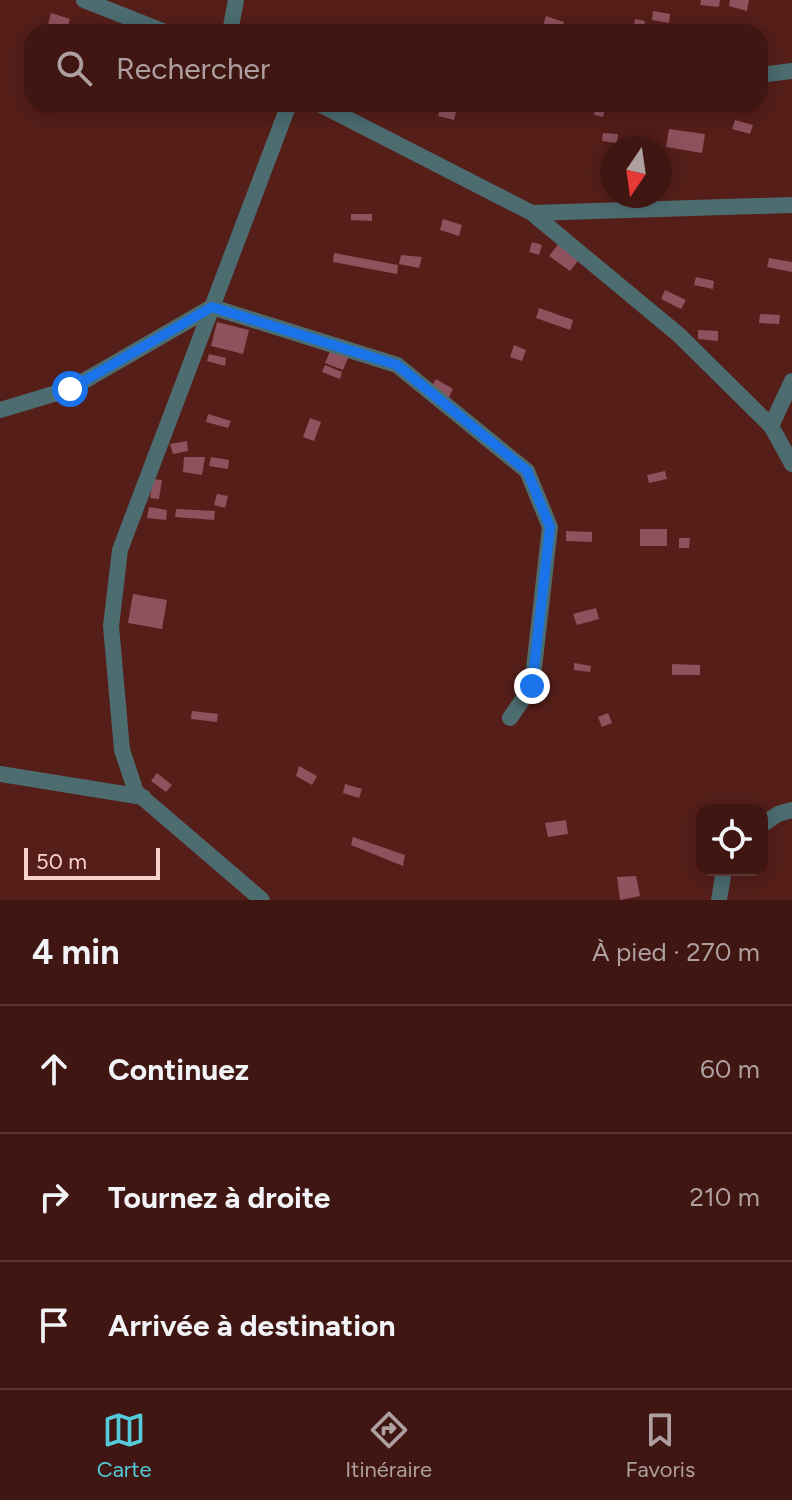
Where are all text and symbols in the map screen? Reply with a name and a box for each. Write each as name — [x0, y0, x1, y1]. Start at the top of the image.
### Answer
search box — [24, 24, 768, 112]
icon: search — [52, 46, 96, 90]
text: Rechercher — [116, 50, 270, 87]
north arrow — [600, 136, 672, 208]
route start — [52, 371, 88, 407]
route end — [514, 668, 550, 704]
map controls — [696, 804, 768, 876]
button: locate — [696, 804, 768, 876]
scale bar — [24, 844, 160, 880]
text: 50 m — [36, 848, 87, 875]
text: 4 min — [32, 932, 119, 973]
text: À pied · 270 m — [592, 936, 760, 968]
icon: ahead — [32, 1047, 76, 1091]
text: Continuez — [108, 1051, 249, 1088]
text: 60 m — [700, 1053, 760, 1085]
icon: right — [32, 1175, 76, 1219]
text: Tournez à droite — [108, 1179, 330, 1216]
text: 210 m — [690, 1181, 760, 1213]
icon: arrive — [32, 1303, 76, 1347]
text: Arrivée à destination — [108, 1307, 395, 1344]
tab: Carte — [97, 1408, 152, 1483]
tab: Itinéraire — [345, 1408, 432, 1483]
tab: Favoris — [626, 1408, 695, 1483]

